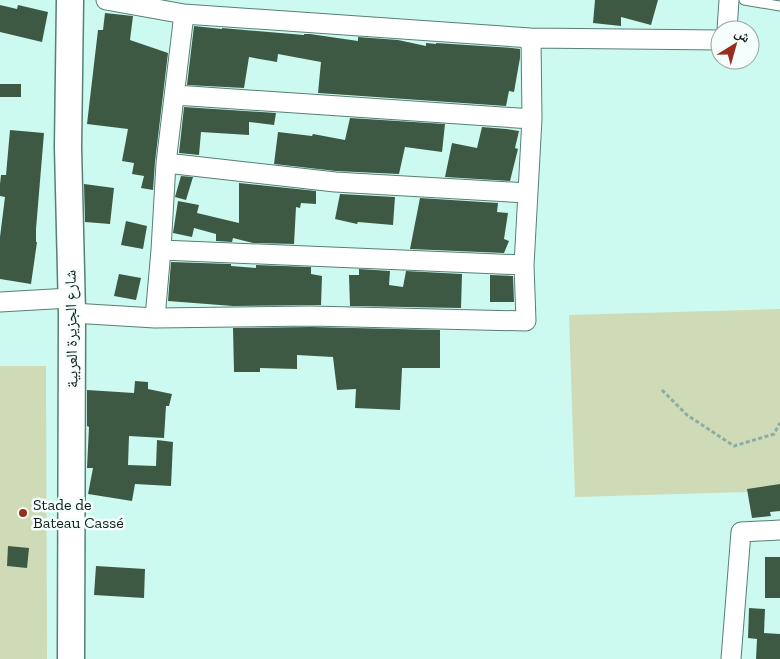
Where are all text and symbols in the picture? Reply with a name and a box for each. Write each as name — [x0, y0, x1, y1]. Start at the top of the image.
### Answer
north arrow — [710, 20, 760, 70]
text: ش — [731, 24, 754, 46]
street label: شارع الجزيرة العربية — [60, 270, 83, 388]
place label: Stade de Bateau Cassé — [33, 495, 124, 532]
marker: Stade de Bateau Cassé — [17, 507, 29, 519]

